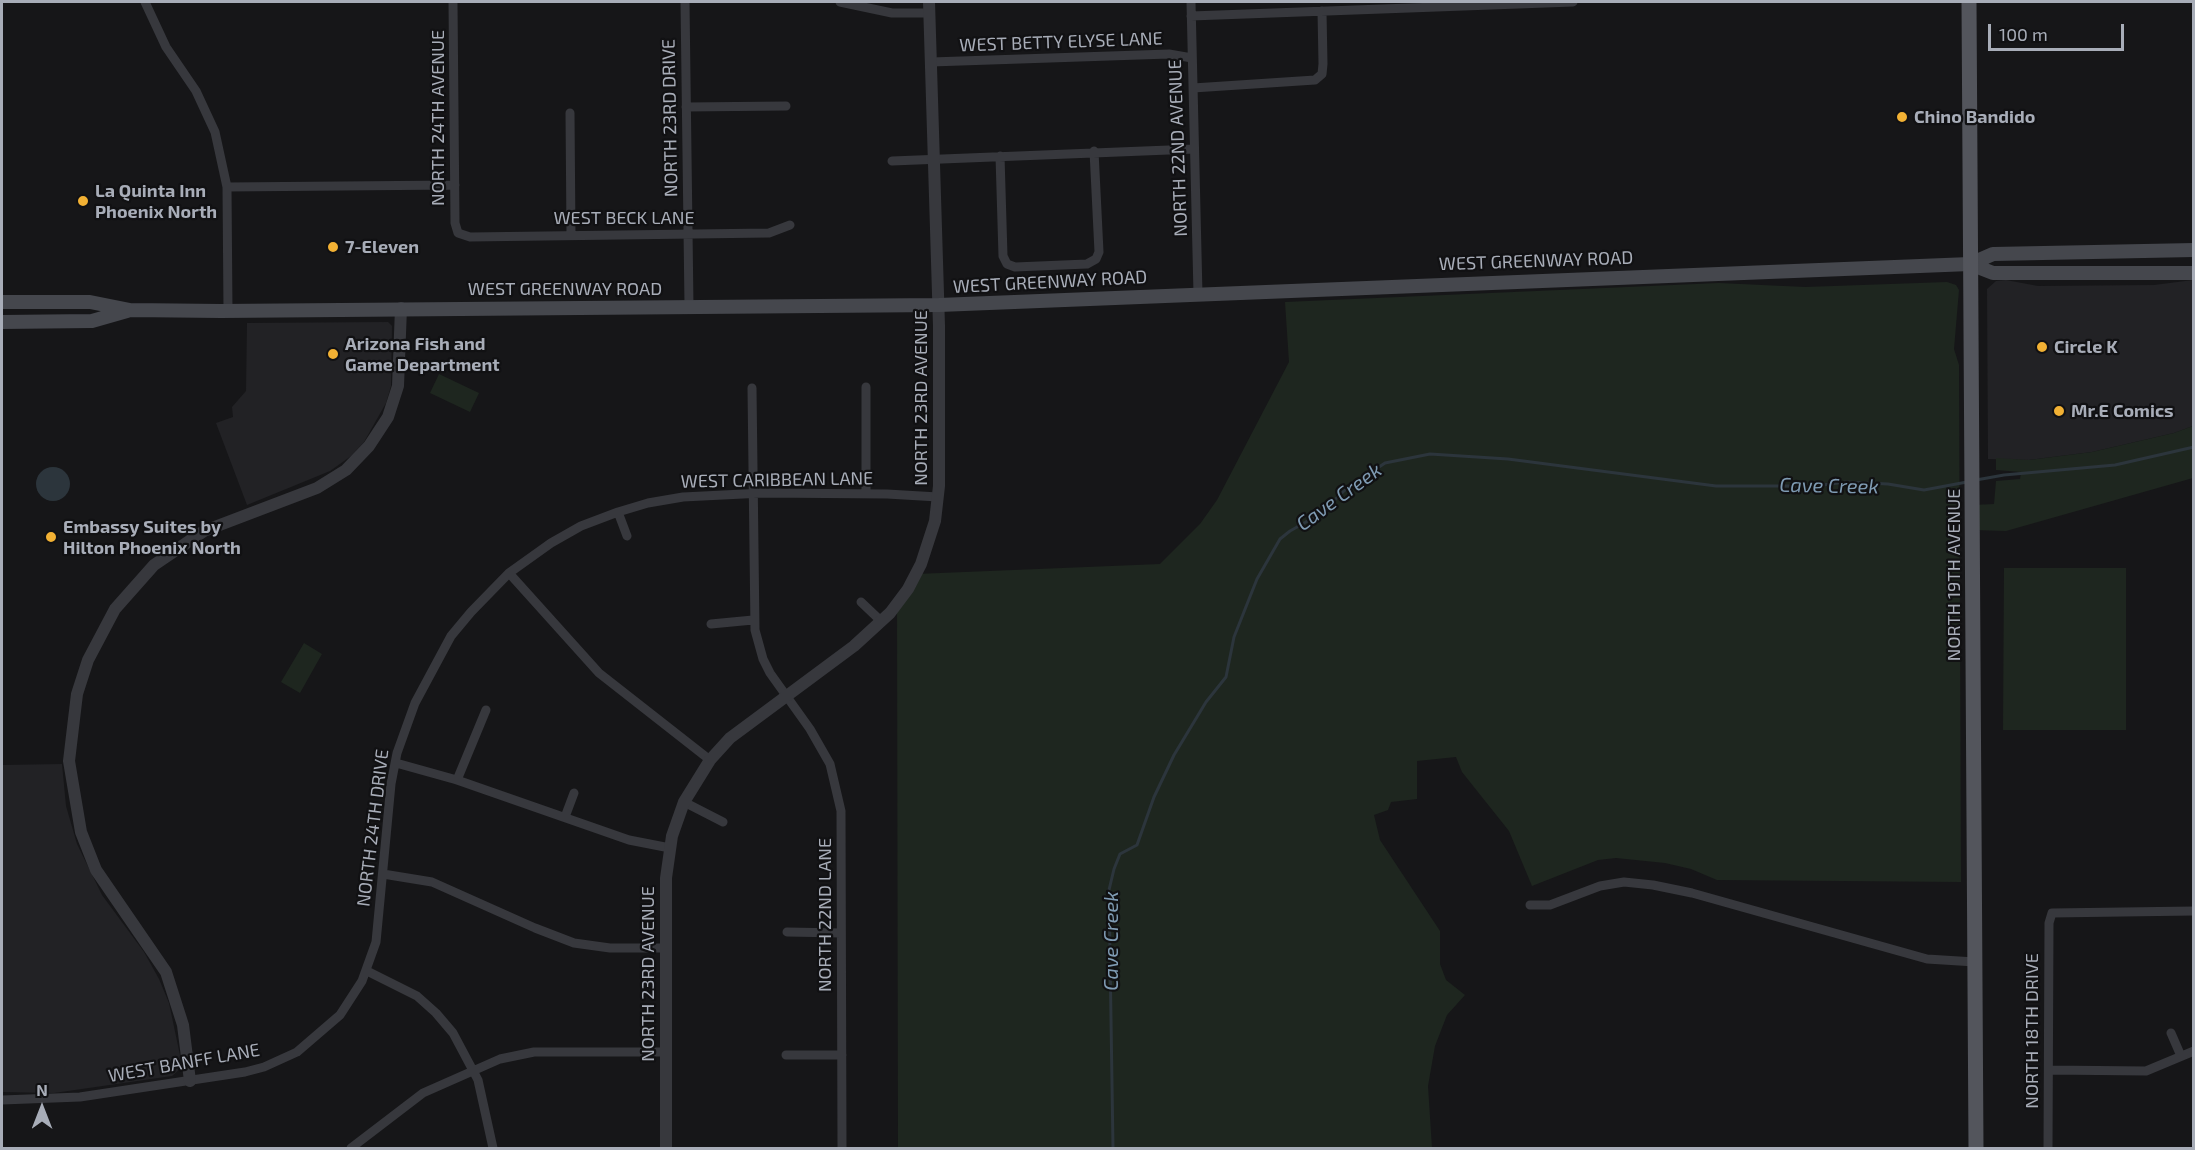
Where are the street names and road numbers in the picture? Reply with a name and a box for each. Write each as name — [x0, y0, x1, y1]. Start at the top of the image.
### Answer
street label: WEST BETTY ELYSE LANE — [959, 28, 1163, 56]
street label: NORTH 24TH AVENUE — [427, 30, 449, 206]
street label: NORTH 23RD DRIVE — [658, 39, 682, 197]
street label: NORTH 22ND AVENUE — [1164, 59, 1192, 237]
street label: WEST BECK LANE — [554, 207, 694, 229]
street label: WEST GREENWAY ROAD — [1439, 247, 1633, 275]
street label: WEST GREENWAY ROAD — [952, 266, 1148, 298]
street label: WEST GREENWAY ROAD — [468, 278, 662, 300]
street label: NORTH 23RD AVENUE — [910, 310, 932, 486]
street label: WEST CARIBBEAN LANE — [681, 468, 873, 492]
street label: NORTH 19TH AVENUE — [1943, 489, 1965, 661]
street label: NORTH 24TH DRIVE — [353, 748, 393, 908]
street label: NORTH 22ND LANE — [814, 838, 836, 992]
street label: NORTH 23RD AVENUE — [637, 886, 659, 1062]
street label: NORTH 18TH DRIVE — [2021, 953, 2043, 1109]
street label: WEST BANFF LANE — [107, 1039, 261, 1087]

